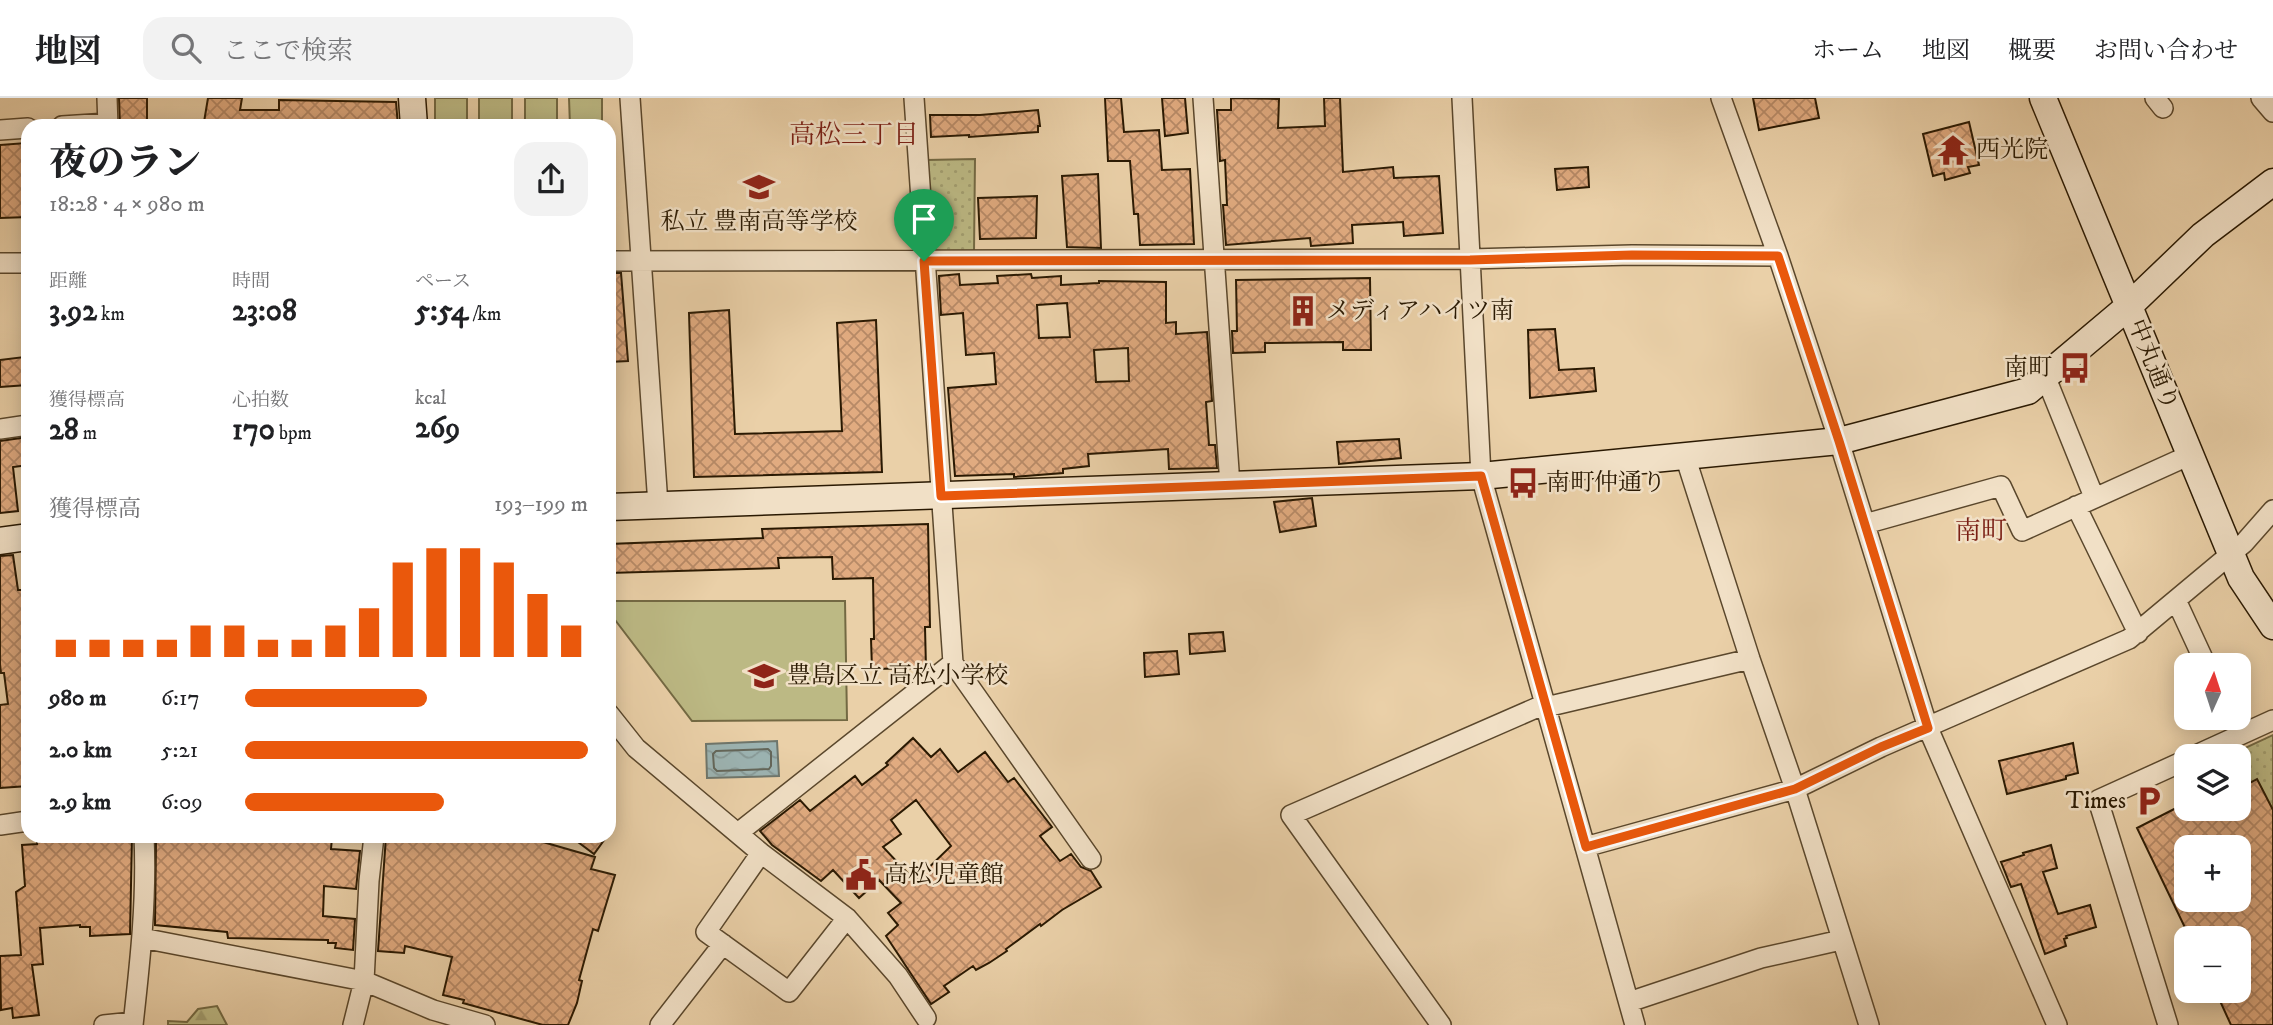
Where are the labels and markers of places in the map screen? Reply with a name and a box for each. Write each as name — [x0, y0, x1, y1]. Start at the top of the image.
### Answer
temple icon: 西光院 — [1936, 133, 1970, 167]
place label: 西光院 — [1976, 135, 2048, 165]
school or university icon: 私立 豊南高等学校 — [742, 170, 776, 204]
pin — [894, 189, 954, 261]
place label: 私立 豊南高等学校 — [660, 207, 858, 237]
building icon: メディアハイツ南 — [1286, 294, 1320, 328]
place label: メディアハイツ南 — [1326, 296, 1514, 326]
bus stop icon: 南町 — [2058, 351, 2092, 385]
place label: 南町 — [2004, 353, 2052, 383]
bus stop icon: 南町仲通り — [1506, 466, 1540, 500]
place label: 南町仲通り — [1546, 468, 1666, 498]
school or university icon: 豊島区立 高松小学校 — [747, 659, 781, 693]
place label: 豊島区立 高松小学校 — [787, 661, 1008, 691]
parking icon: Times — [2132, 784, 2166, 818]
place label: Times — [2066, 786, 2126, 816]
public building icon: 高松児童館 — [844, 858, 878, 892]
place label: 高松児童館 — [884, 860, 1004, 890]

